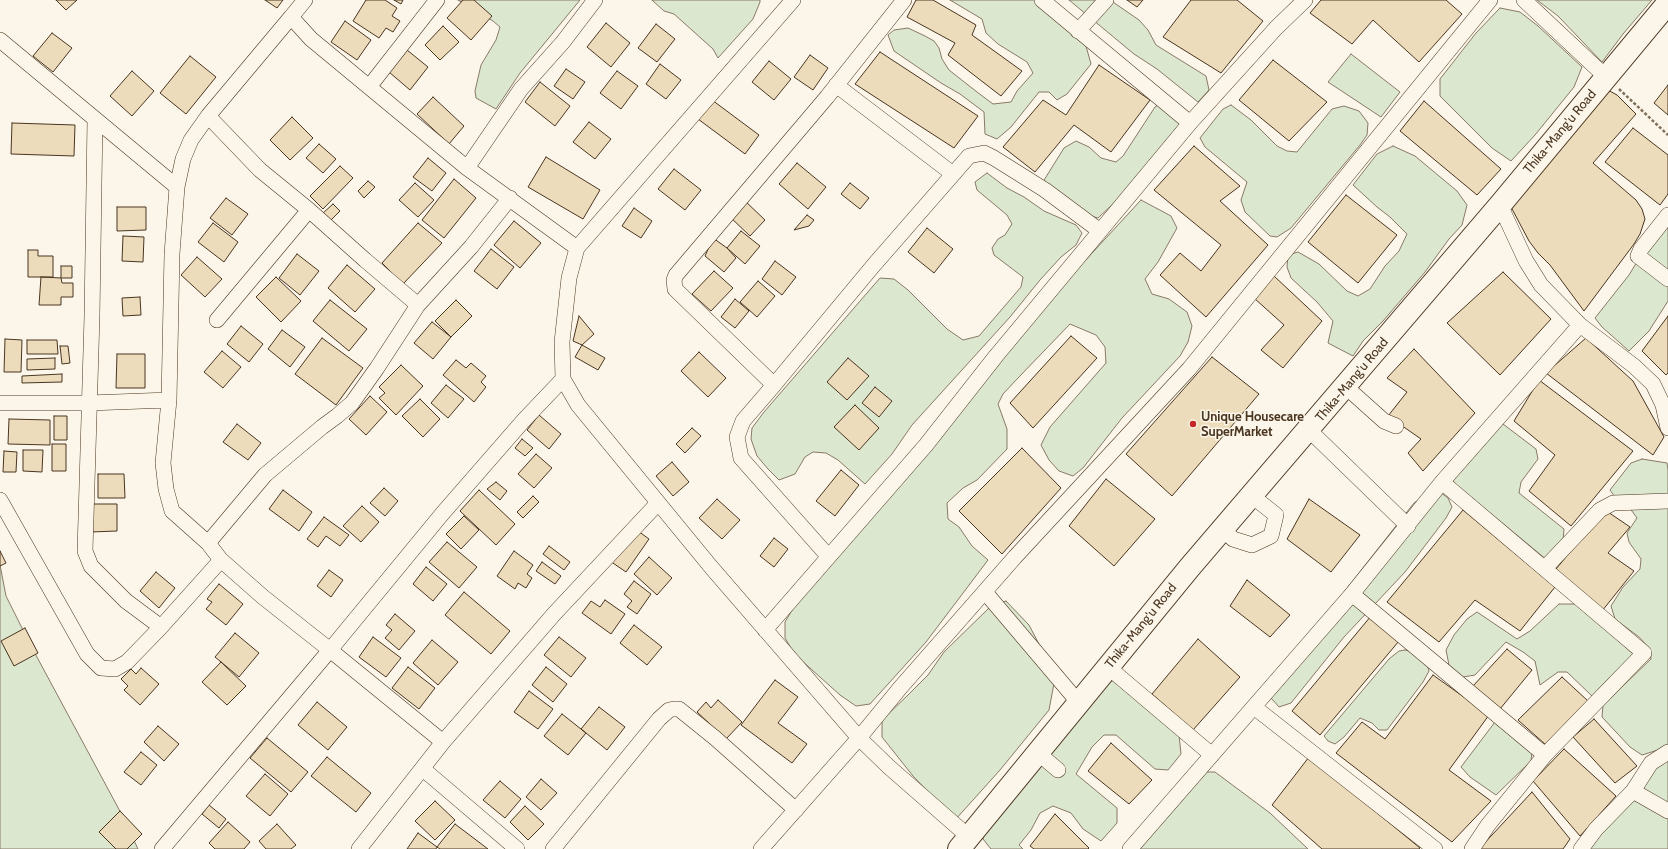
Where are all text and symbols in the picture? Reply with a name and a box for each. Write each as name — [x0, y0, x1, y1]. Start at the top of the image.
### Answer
street label: Thika-Mang'u Road — [1520, 87, 1600, 177]
street label: Thika-Mang'u Road — [1312, 335, 1392, 425]
place label: Unique Housecare SuperMarket — [1201, 409, 1304, 440]
marker: Unique Housecare SuperMarket — [1188, 419, 1198, 429]
street label: Thika-Mang'u Road — [1102, 580, 1180, 672]

